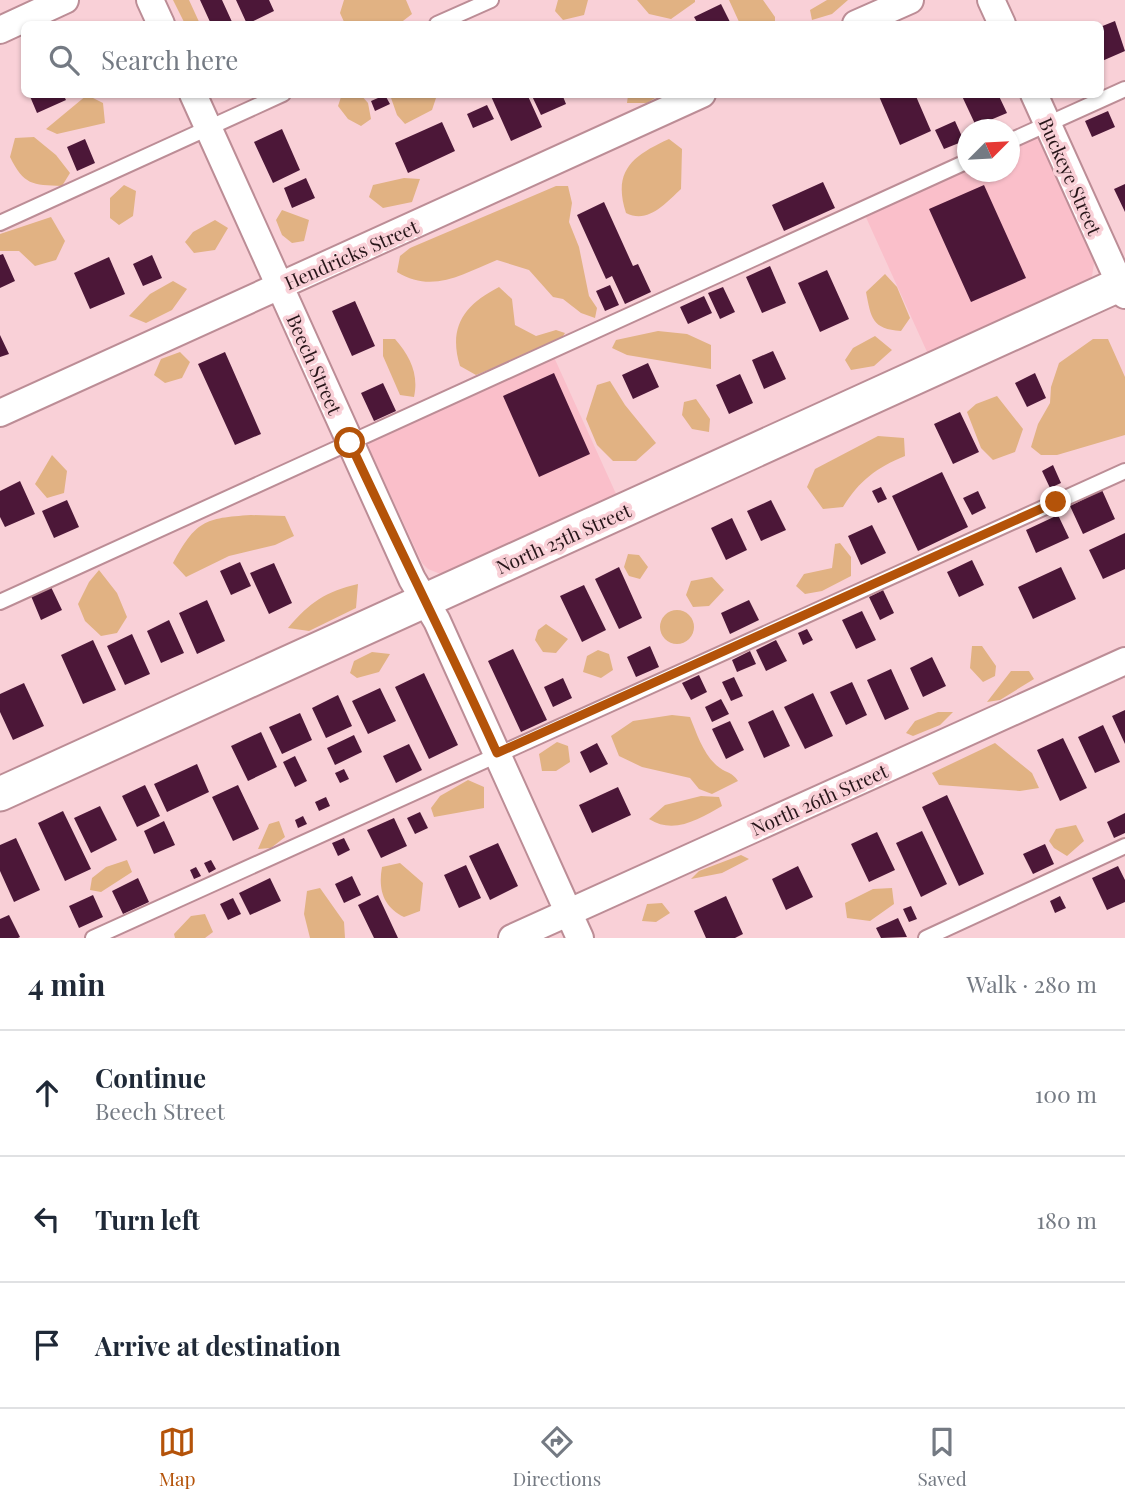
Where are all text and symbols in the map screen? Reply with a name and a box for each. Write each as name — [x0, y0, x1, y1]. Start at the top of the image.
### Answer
search box — [21, 21, 1104, 98]
icon: search — [45, 41, 83, 79]
text: Search here — [101, 42, 238, 77]
street label: Buckeye Street — [1033, 113, 1109, 239]
north arrow — [957, 119, 1020, 182]
street label: Hendricks Street — [280, 213, 422, 295]
street label: Beech Street — [281, 310, 349, 419]
route start — [334, 427, 365, 458]
route end — [1040, 486, 1071, 517]
street label: North 25th Street — [491, 496, 635, 579]
street label: North 26th Street — [747, 757, 892, 841]
text: 4 min — [28, 964, 106, 1004]
text: Walk · 280 m — [966, 968, 1097, 999]
text: Continue — [95, 1060, 206, 1095]
icon: ahead — [28, 1074, 66, 1112]
text: 100 m — [1035, 1078, 1097, 1109]
text: Beech Street — [95, 1095, 225, 1126]
icon: left — [28, 1200, 66, 1238]
text: Turn left — [95, 1202, 200, 1237]
text: 180 m — [1037, 1204, 1097, 1235]
icon: arrive — [28, 1326, 66, 1364]
text: Arrive at destination — [95, 1328, 341, 1363]
tab: Map — [158, 1423, 196, 1491]
tab: Directions — [512, 1423, 601, 1491]
tab: Saved — [917, 1423, 967, 1491]

